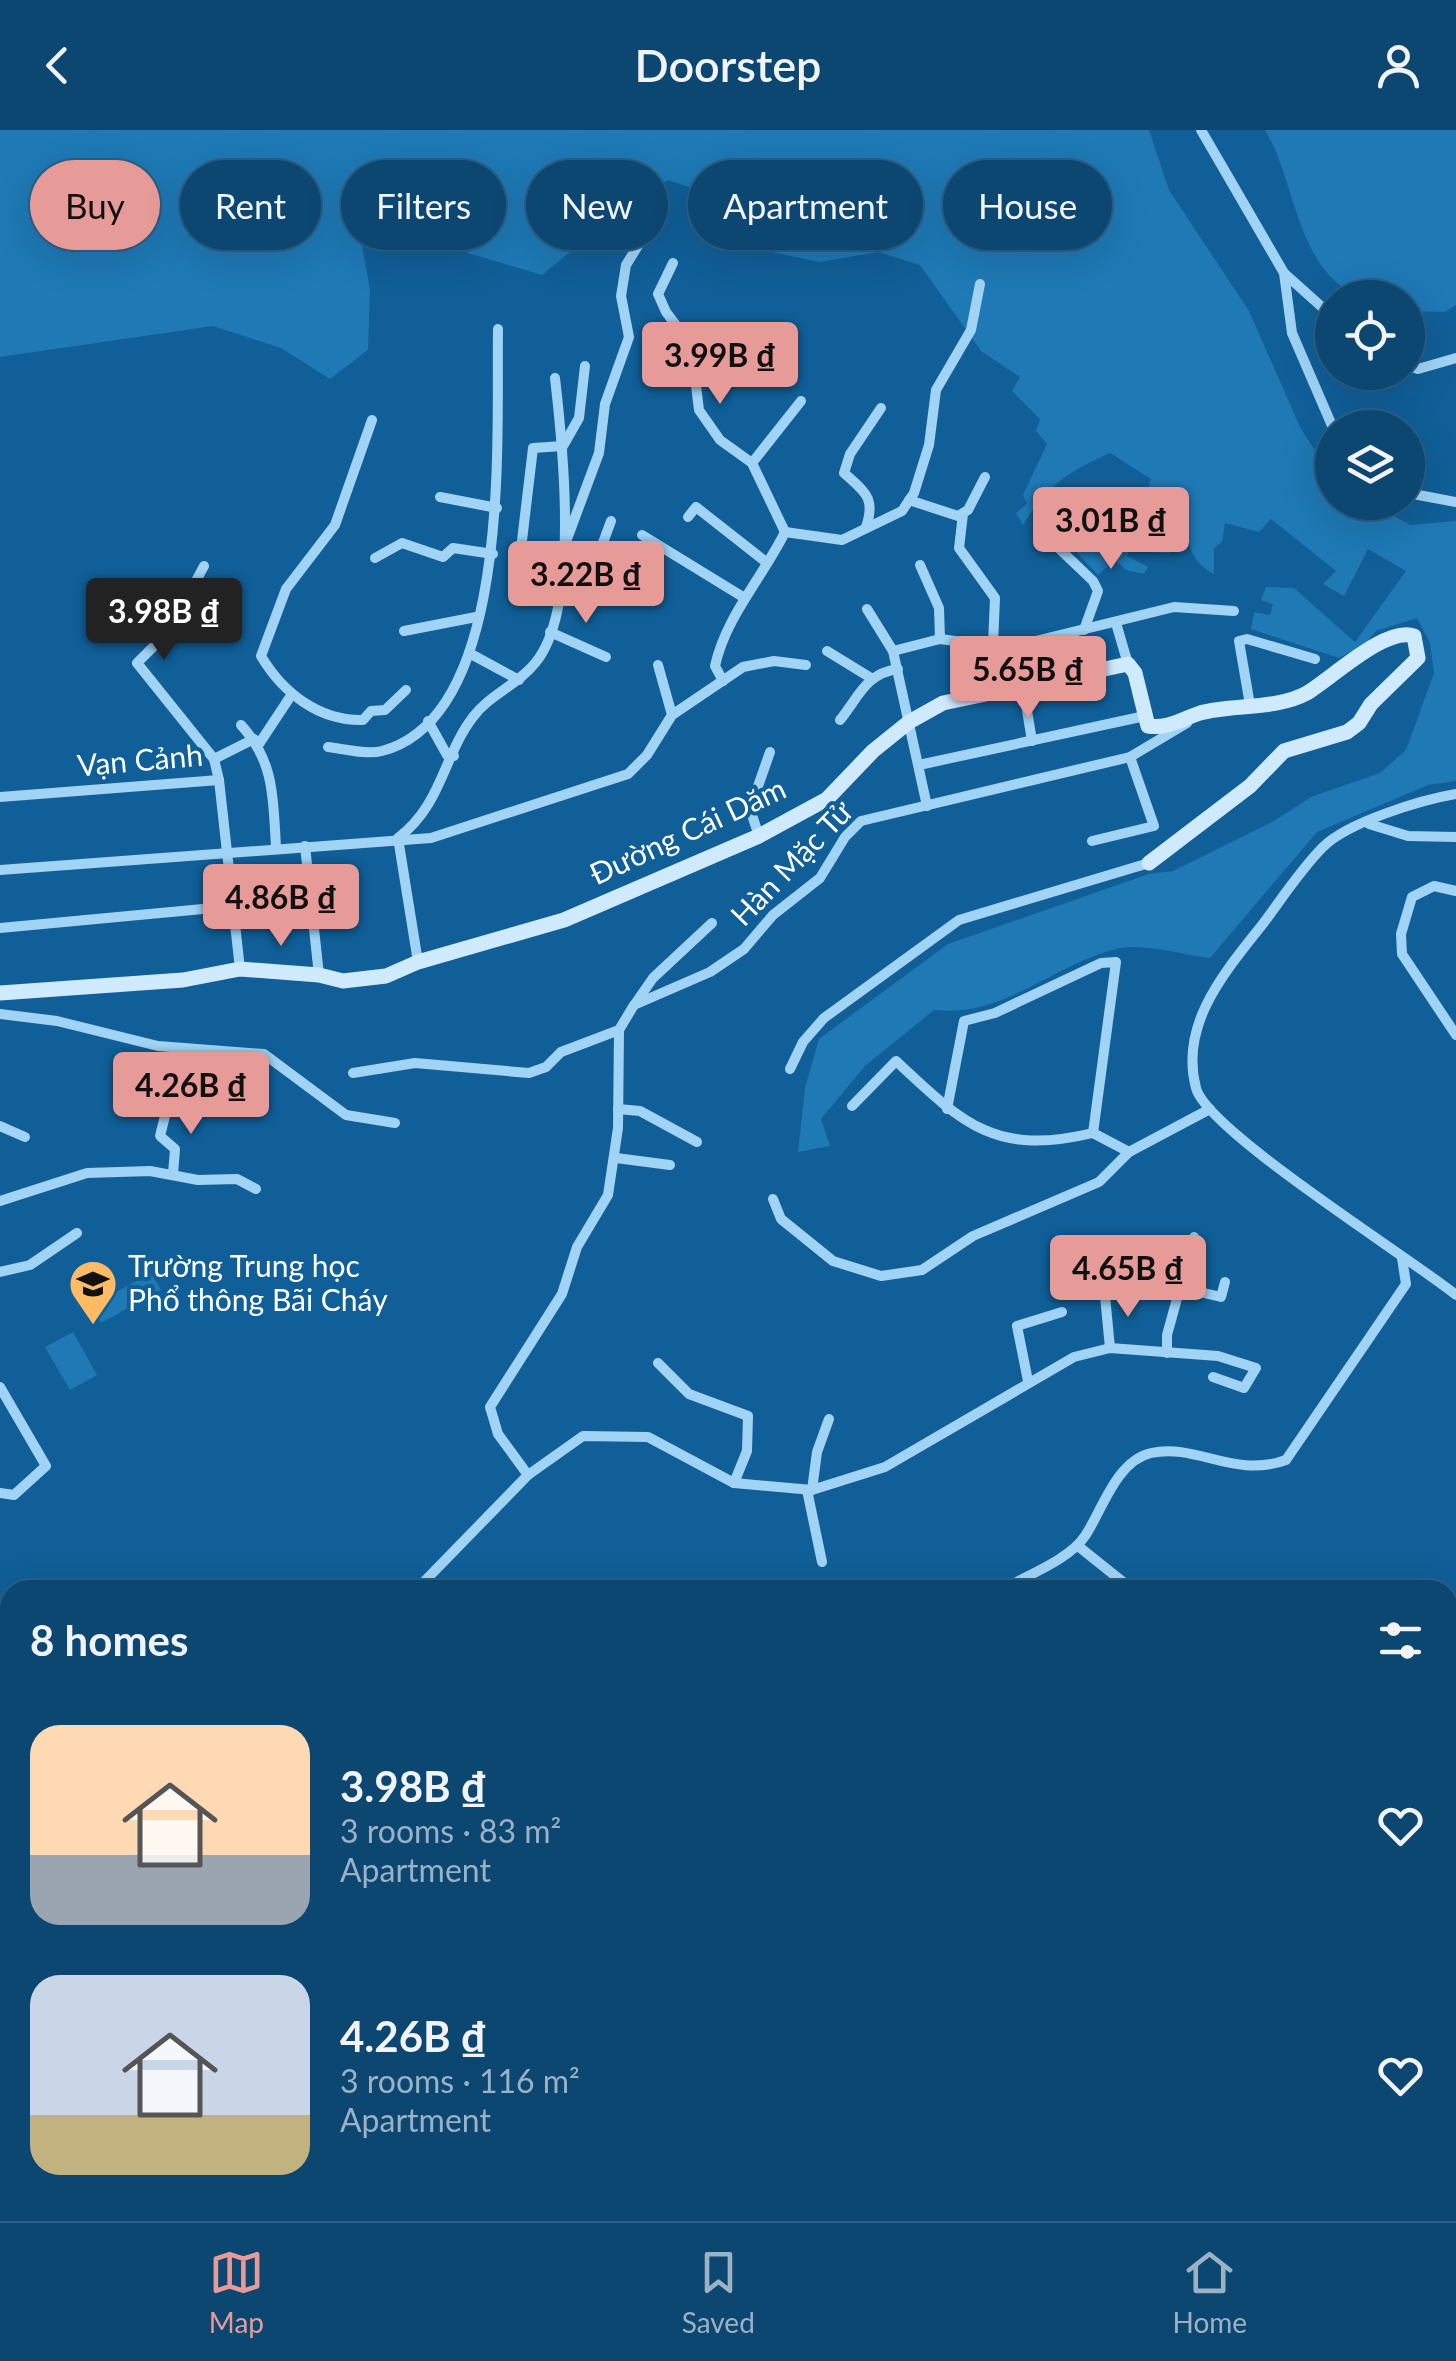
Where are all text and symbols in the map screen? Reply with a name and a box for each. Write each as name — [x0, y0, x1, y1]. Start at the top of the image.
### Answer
icon: back — [30, 38, 85, 93]
text: Doorstep — [634, 38, 822, 92]
icon: person — [1371, 38, 1426, 93]
chip: Buy — [30, 160, 160, 250]
chip: Rent — [180, 160, 321, 250]
chip: Filters — [341, 160, 506, 250]
chip: New — [526, 160, 668, 250]
chip: Apartment — [688, 160, 923, 250]
chip: House — [943, 160, 1112, 250]
map controls — [1315, 280, 1425, 520]
button: locate — [1315, 280, 1425, 390]
pin: 3.99B ₫ — [628, 322, 812, 407]
text: 3.99B ₫ — [664, 335, 776, 374]
button: layers — [1315, 410, 1425, 520]
pin: 3.01B ₫ — [1019, 487, 1203, 572]
text: 3.01B ₫ — [1055, 500, 1167, 539]
pin: 3.22B ₫ — [494, 541, 678, 626]
text: 3.22B ₫ — [530, 554, 642, 593]
pin: 3.98B ₫ — [72, 578, 256, 663]
text: 3.98B ₫ — [108, 591, 220, 630]
pin: 5.65B ₫ — [936, 636, 1120, 721]
text: 5.65B ₫ — [972, 649, 1084, 688]
street label: Vạn Cảnh — [76, 736, 204, 782]
street label: Đường Cái Dăm — [584, 769, 791, 891]
street label: Hàn Mặc Tử — [722, 792, 859, 932]
pin: 4.86B ₫ — [189, 864, 373, 949]
text: 4.86B ₫ — [225, 877, 337, 916]
pin: 4.26B ₫ — [99, 1052, 283, 1137]
text: 4.26B ₫ — [135, 1065, 247, 1104]
pin: 4.65B ₫ — [1036, 1235, 1220, 1320]
place label: Trường Trung học Phổ thông Bãi Cháy — [128, 1247, 388, 1317]
text: 4.65B ₫ — [1072, 1248, 1184, 1287]
school or university icon: Trường Trung học Phổ thông Bãi Cháy — [67, 1258, 119, 1326]
icon: filters — [1373, 1613, 1428, 1668]
text: 8 homes — [30, 1615, 188, 1665]
text: 3.98B ₫ — [340, 1761, 487, 1811]
icon: home — [110, 1765, 230, 1885]
icon: heart — [1373, 1798, 1428, 1853]
text: 3 rooms · 83 m² — [340, 1811, 561, 1850]
text: Apartment — [340, 1850, 491, 1889]
text: 4.26B ₫ — [340, 2011, 487, 2061]
icon: home — [110, 2015, 230, 2135]
icon: heart — [1373, 2048, 1428, 2103]
text: 3 rooms · 116 m² — [340, 2061, 580, 2100]
text: Apartment — [340, 2100, 491, 2139]
tab: Map — [209, 2245, 264, 2339]
tab: Saved — [682, 2245, 755, 2339]
tab: Home — [1173, 2245, 1247, 2339]

